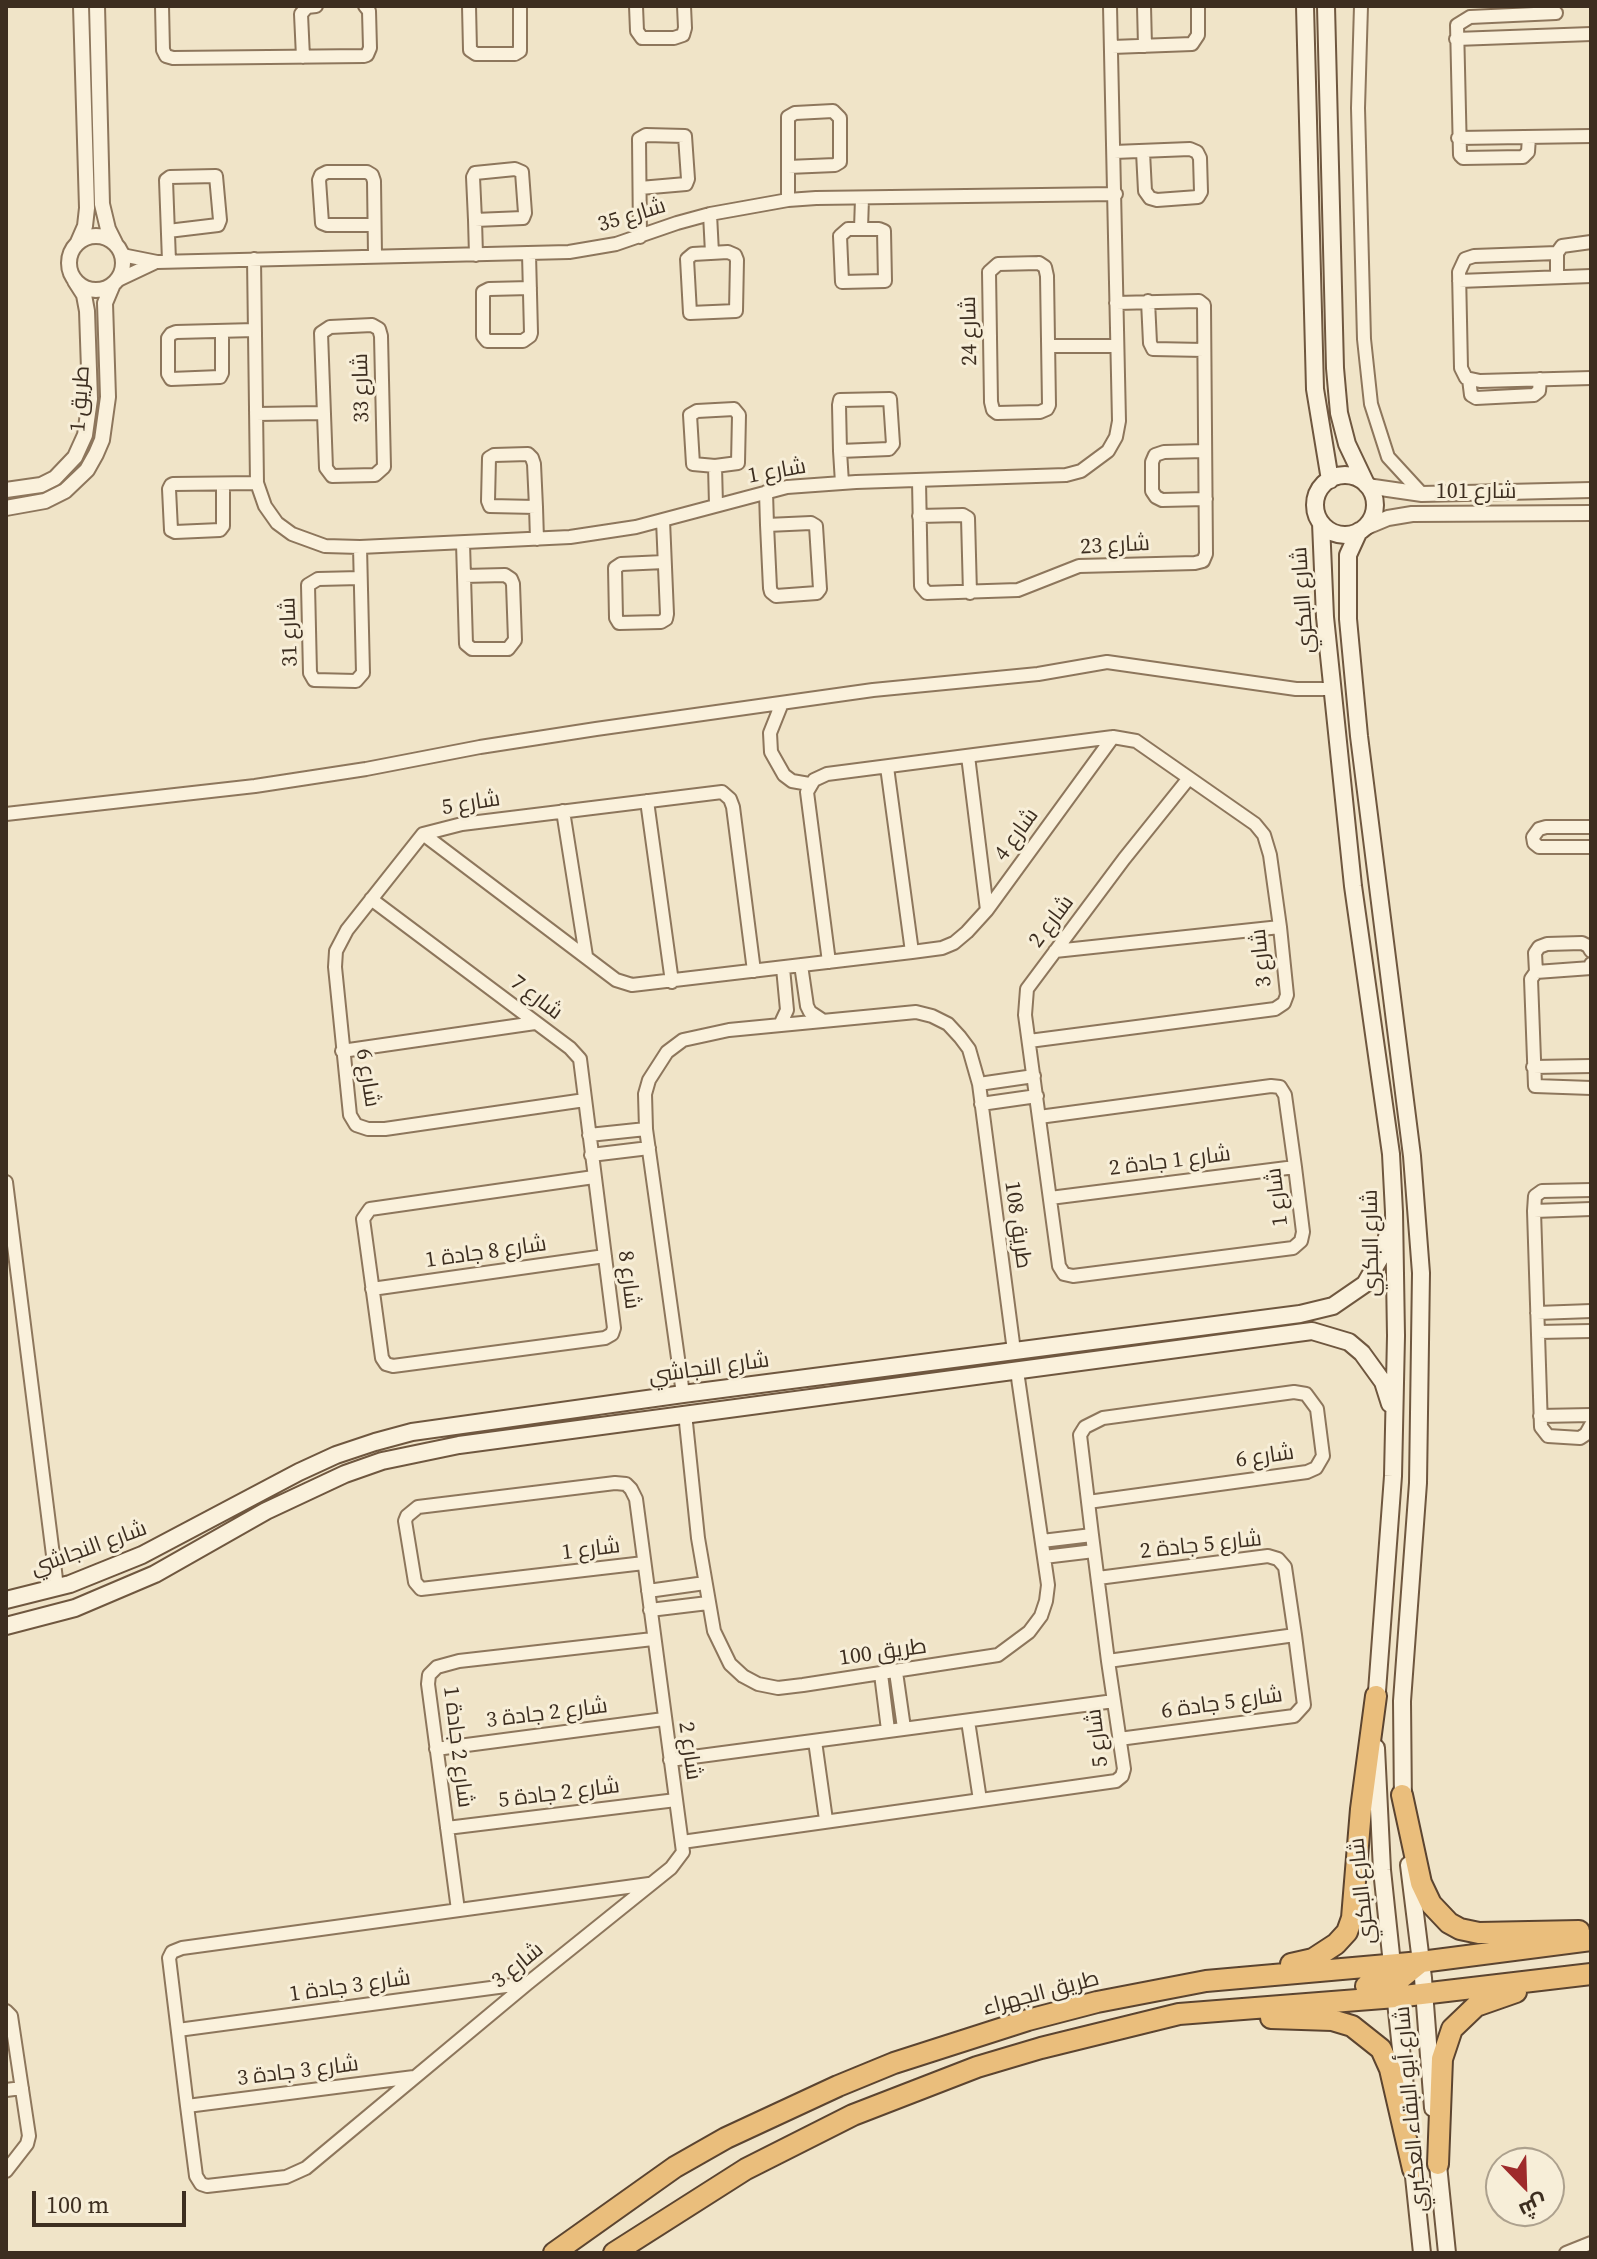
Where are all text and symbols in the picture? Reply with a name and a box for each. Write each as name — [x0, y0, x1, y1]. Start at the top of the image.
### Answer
street label: شارع 35 — [595, 193, 669, 239]
street label: شارع 24 — [956, 296, 984, 366]
street label: شارع 33 — [348, 353, 376, 423]
street label: طريق 1 — [66, 365, 96, 433]
street label: شارع 1 — [746, 454, 808, 490]
street label: شارع 101 — [1436, 479, 1516, 505]
street label: شارع 23 — [1079, 531, 1151, 561]
street label: شارع البكري — [1287, 546, 1321, 654]
street label: شارع 31 — [276, 597, 304, 667]
street label: شارع 5 — [440, 786, 502, 822]
street label: شارع 4 — [989, 803, 1045, 867]
street label: شارع 2 — [1024, 891, 1080, 953]
street label: شارع 3 — [1246, 927, 1278, 989]
street label: شارع 7 — [505, 970, 567, 1026]
street label: شارع 6 — [349, 1047, 385, 1109]
street label: شارع 1 جادة 2 — [1108, 1141, 1232, 1183]
street label: شارع 1 — [1261, 1166, 1295, 1228]
street label: طريق 108 — [998, 1179, 1036, 1271]
street label: شارع البكري — [1358, 1189, 1386, 1297]
street label: شارع 8 جادة 1 — [424, 1231, 548, 1275]
street label: شارع 8 — [611, 1249, 645, 1311]
street label: شارع النجاشي — [647, 1347, 771, 1391]
street label: شارع 6 — [1234, 1440, 1296, 1474]
street label: شارع النجاشي — [27, 1516, 151, 1582]
street label: شارع 5 جادة 2 — [1139, 1526, 1263, 1566]
street label: شارع 1 — [560, 1533, 622, 1567]
street label: طريق 100 — [837, 1634, 929, 1672]
street label: شارع 5 جادة 6 — [1160, 1682, 1284, 1726]
street label: شارع 2 جادة 1 — [436, 1685, 478, 1809]
street label: شارع 2 جادة 3 — [485, 1693, 609, 1735]
street label: شارع 5 — [1081, 1707, 1115, 1769]
street label: شارع 2 — [672, 1720, 706, 1782]
street label: شارع 2 جادة 5 — [497, 1773, 621, 1815]
street label: شارع البكري — [1344, 1836, 1382, 1946]
street label: شارع 3 — [487, 1937, 549, 1995]
street label: شارع 3 جادة 1 — [288, 1965, 412, 2009]
street label: طريق الجهراء — [980, 1966, 1102, 2022]
street label: شارع أبو البقاء العكبري — [1390, 2005, 1434, 2213]
street label: شارع 3 جادة 3 — [236, 2051, 360, 2093]
north arrow — [1485, 2147, 1565, 2227]
scale bar — [36, 2175, 190, 2225]
text: 100 m — [46, 2188, 109, 2221]
text: ش — [1515, 2188, 1552, 2227]

